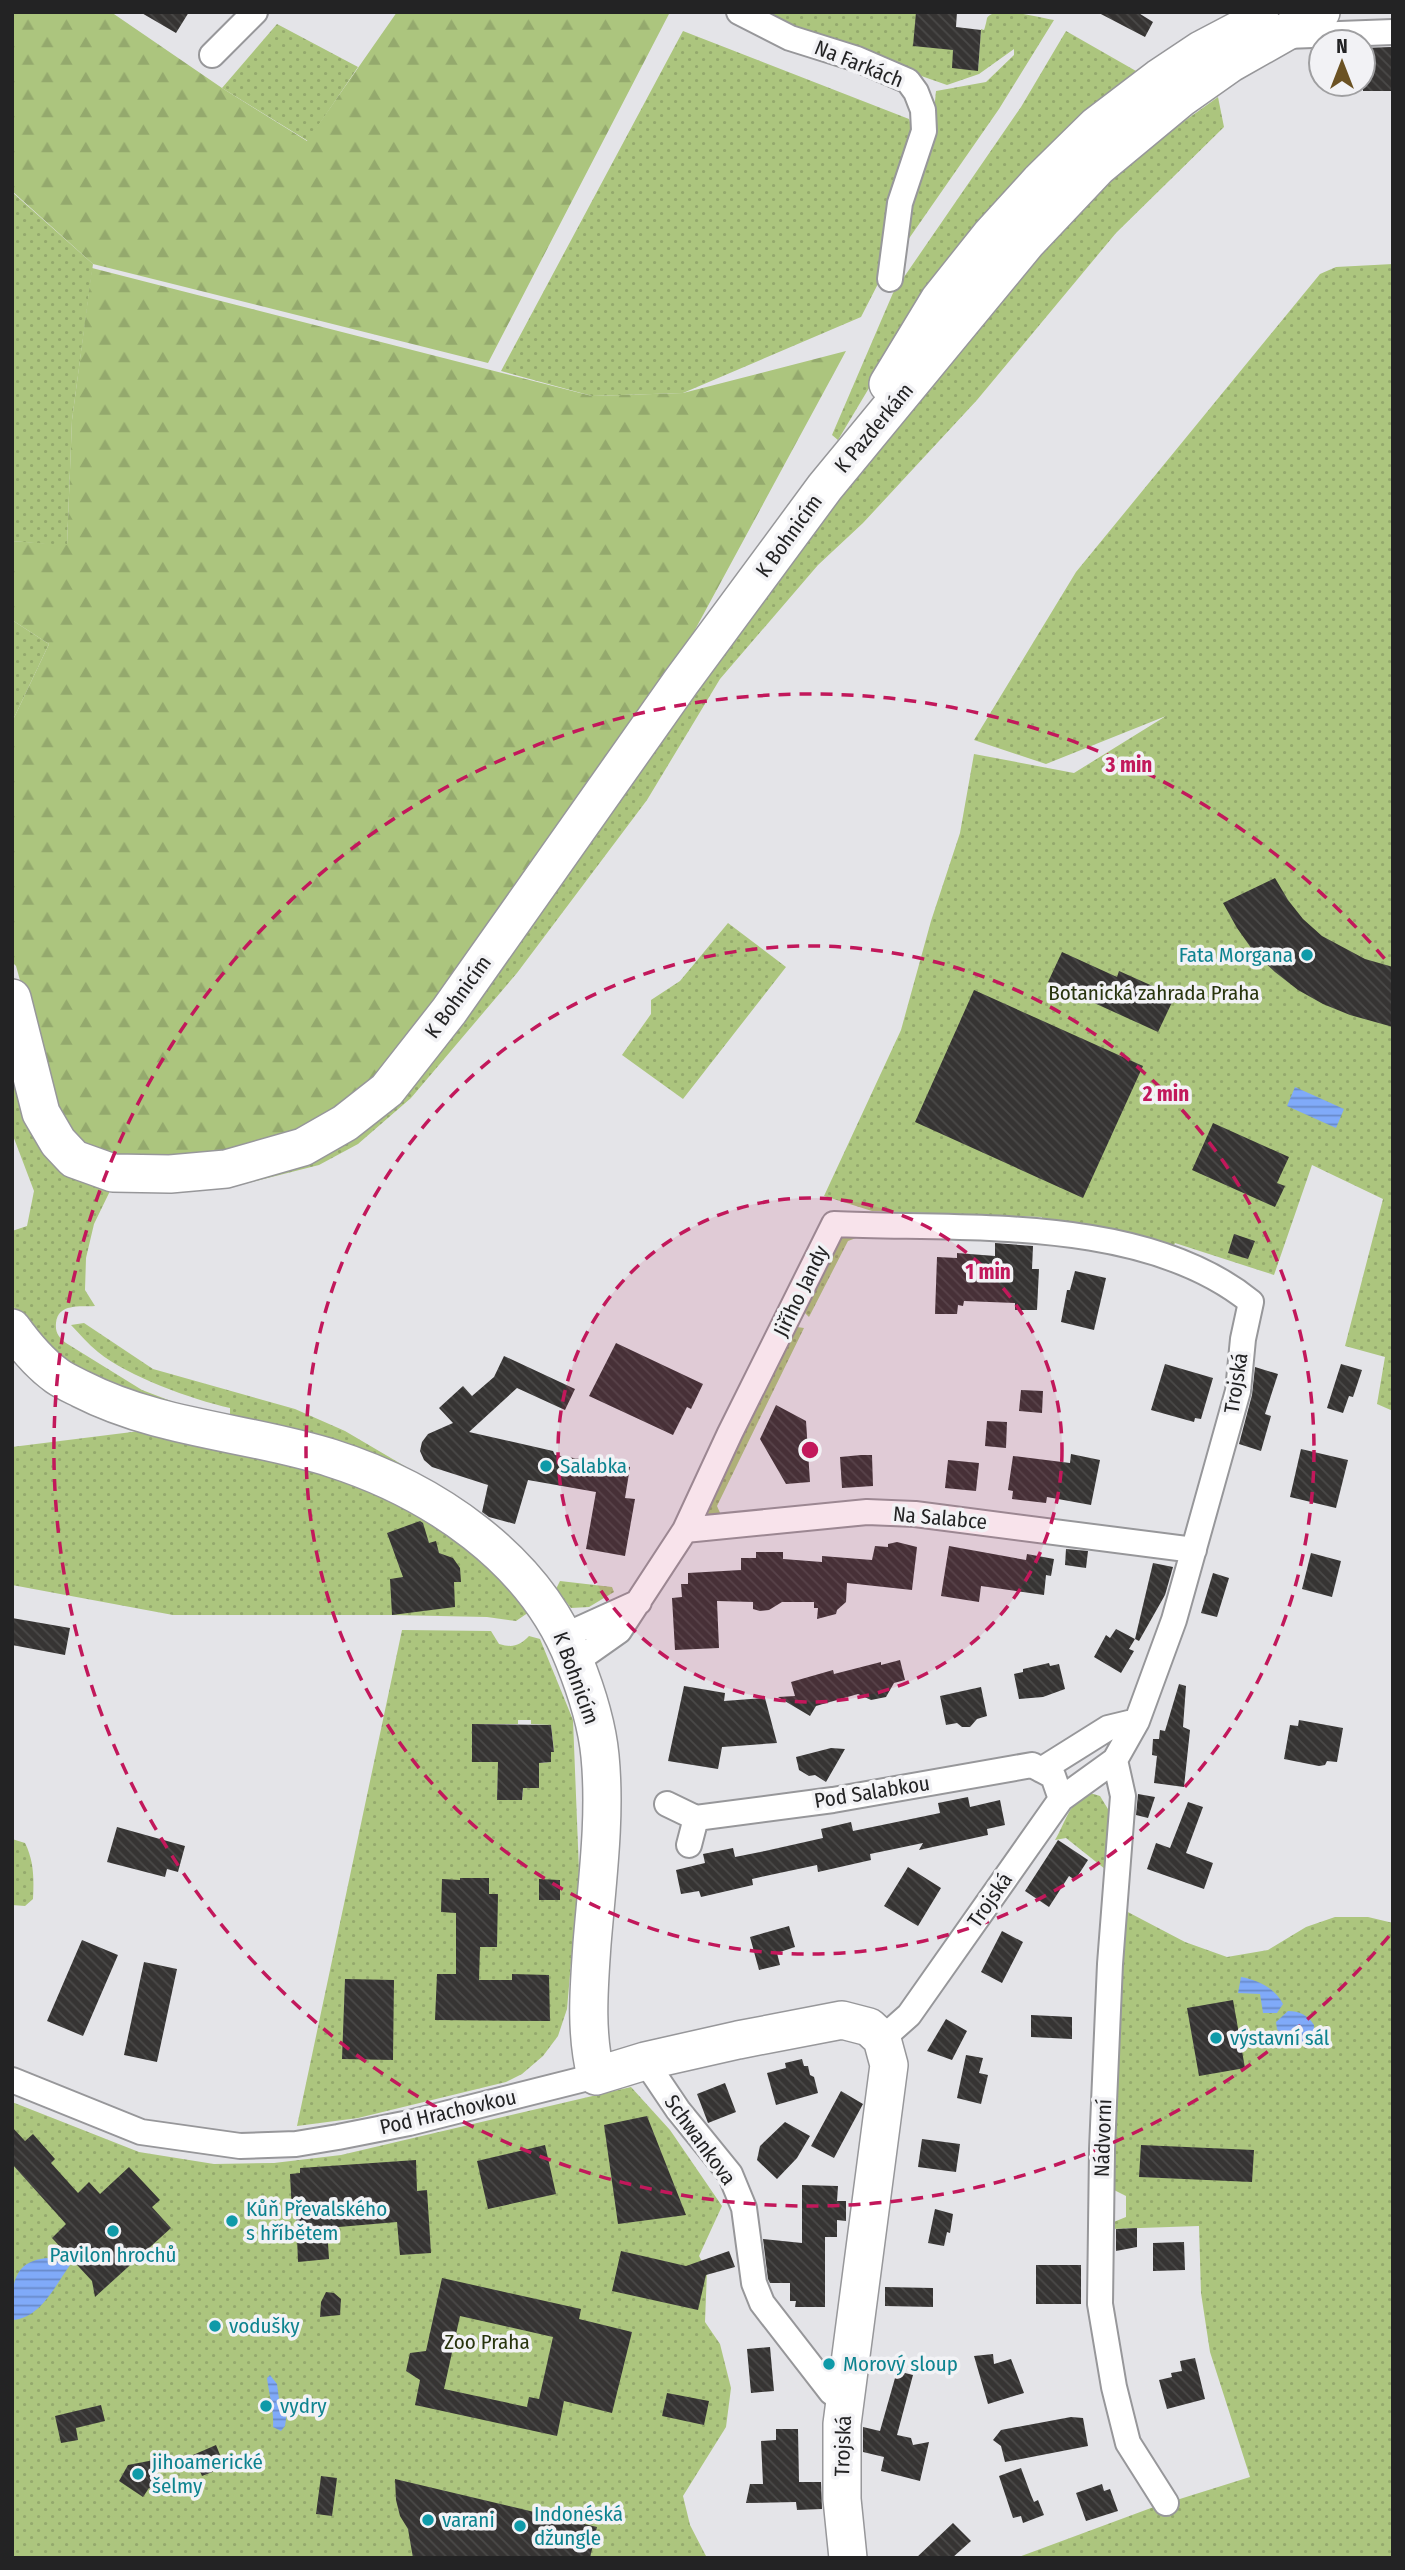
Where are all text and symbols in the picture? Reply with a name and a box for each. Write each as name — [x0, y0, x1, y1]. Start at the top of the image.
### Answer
north arrow — [1307, 28, 1377, 98]
street label: Na Farkách — [811, 34, 907, 94]
text: N — [1336, 35, 1348, 58]
street label: K Pazderkám — [829, 378, 919, 478]
street label: K Bohnicím — [750, 489, 828, 583]
text: 3 min — [1105, 752, 1152, 778]
place label: Fata Morgana — [1179, 942, 1293, 968]
marker: Fata Morgana — [1299, 947, 1315, 963]
street label: K Bohnicím — [419, 950, 497, 1044]
park label: Botanická zahrada Praha — [1048, 980, 1260, 1006]
text: 2 min — [1142, 1081, 1189, 1107]
street label: Jiřího Jandy — [768, 1240, 835, 1341]
text: 1 min — [965, 1259, 1011, 1285]
street label: Trojská — [1218, 1351, 1254, 1415]
centre of rings — [798, 1438, 822, 1462]
place label: Salabka — [560, 1453, 627, 1479]
marker: Salabka — [538, 1458, 554, 1474]
street label: Na Salabce — [892, 1501, 988, 1535]
street label: K Bohnicím — [547, 1628, 605, 1728]
street label: Pod Salabkou — [812, 1770, 932, 1814]
street label: Trojská — [962, 1868, 1018, 1932]
place label: výstavní sál — [1230, 2025, 1330, 2051]
marker: výstavní sál — [1208, 2030, 1224, 2046]
street label: Pod Hrachovkou — [377, 2084, 519, 2140]
street label: Schwankova — [659, 2090, 741, 2190]
street label: Nádvorní — [1089, 2098, 1117, 2178]
place label: Kůň Převalského s hříbětem — [246, 2196, 387, 2246]
marker: Kůň Převalského s hříbětem — [224, 2213, 240, 2229]
marker: Pavilon hrochů — [105, 2223, 121, 2239]
place label: Pavilon hrochů — [50, 2242, 176, 2268]
place label: vodušky — [229, 2313, 300, 2339]
marker: vodušky — [207, 2318, 223, 2334]
park label: Zoo Praha — [444, 2329, 530, 2355]
place label: Morový sloup — [843, 2351, 958, 2377]
marker: Morový sloup — [821, 2356, 837, 2372]
place label: vydry — [280, 2393, 327, 2419]
marker: vydry — [258, 2398, 274, 2414]
street label: Trojská — [829, 2415, 857, 2477]
place label: jihoamerické šelmy — [151, 2449, 263, 2499]
marker: jihoamerické šelmy — [130, 2466, 146, 2482]
place label: Indonéská džungle — [534, 2501, 623, 2551]
place label: varani — [442, 2507, 495, 2533]
marker: varani — [420, 2512, 436, 2528]
marker: Indonéská džungle — [512, 2518, 528, 2534]

